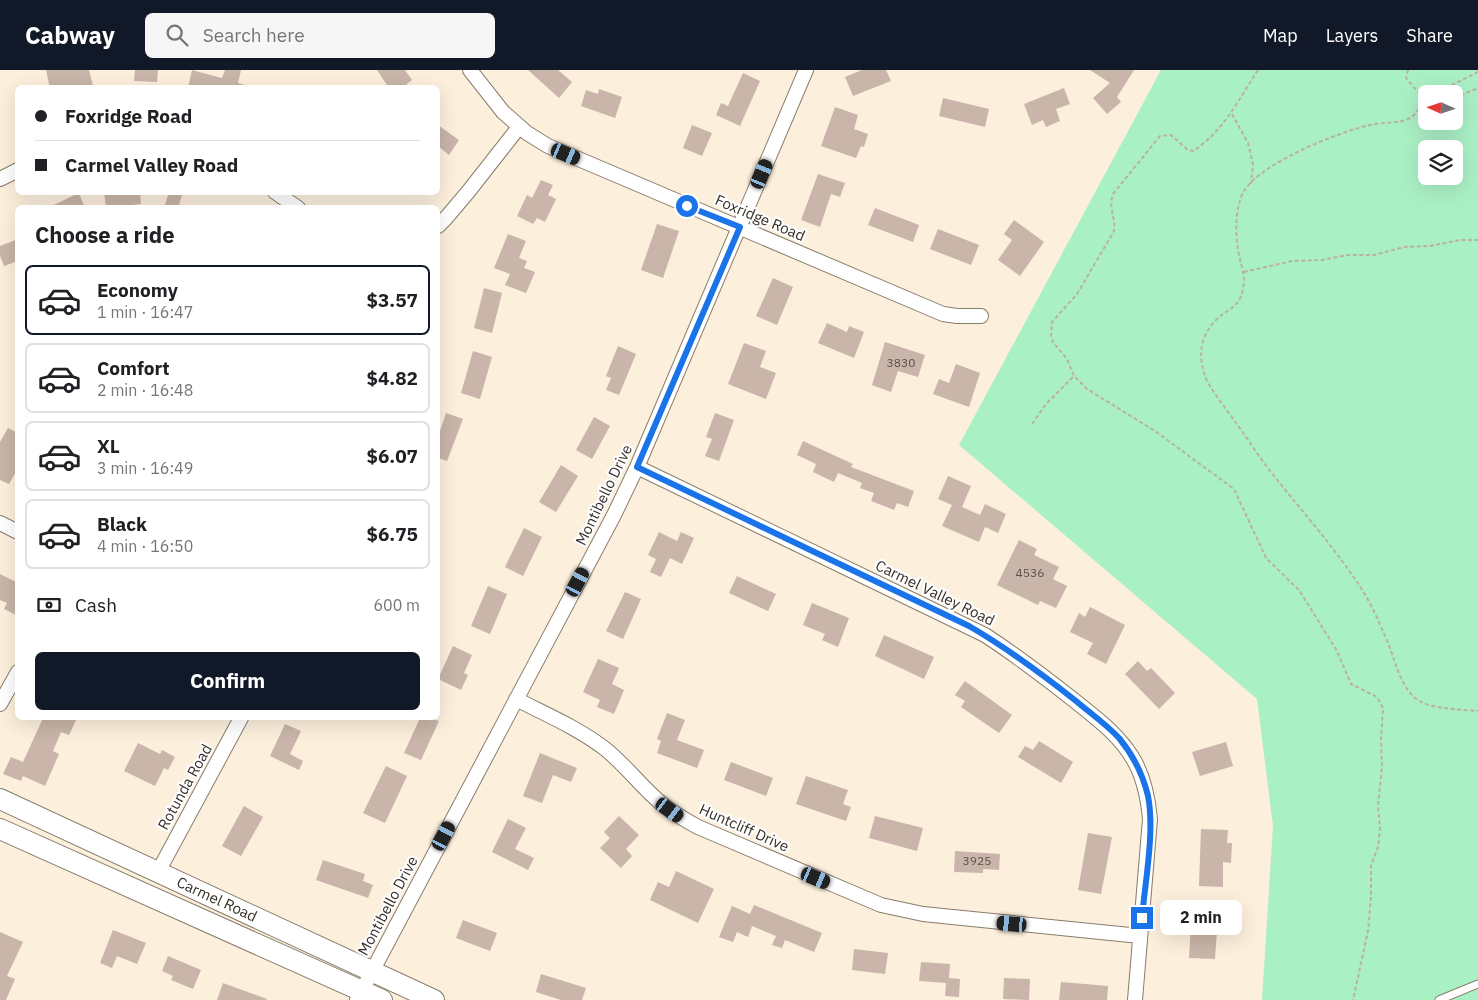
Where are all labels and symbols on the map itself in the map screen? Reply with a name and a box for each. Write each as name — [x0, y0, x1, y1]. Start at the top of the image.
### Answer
north arrow — [1418, 85, 1462, 130]
car — [549, 141, 582, 167]
car — [749, 157, 774, 191]
street label: Foxridge Road — [712, 190, 808, 245]
route start — [676, 195, 698, 217]
house number: 3830 — [887, 355, 915, 370]
street label: Montibello Drive — [571, 441, 636, 548]
street label: Carmel Valley Road — [873, 555, 998, 630]
car — [564, 565, 591, 599]
house number: 4536 — [1016, 565, 1044, 580]
street label: Rotunda Road — [153, 741, 216, 833]
car — [653, 795, 686, 825]
street label: Huntcliff Drive — [696, 799, 792, 856]
car — [430, 819, 457, 853]
street label: Montibello Drive — [353, 853, 422, 959]
house number: 3925 — [963, 853, 991, 868]
car — [799, 865, 832, 891]
street label: Carmel Road — [174, 872, 260, 926]
callout: 2 min — [1160, 900, 1242, 936]
route end — [1131, 907, 1153, 929]
car — [996, 915, 1027, 933]

